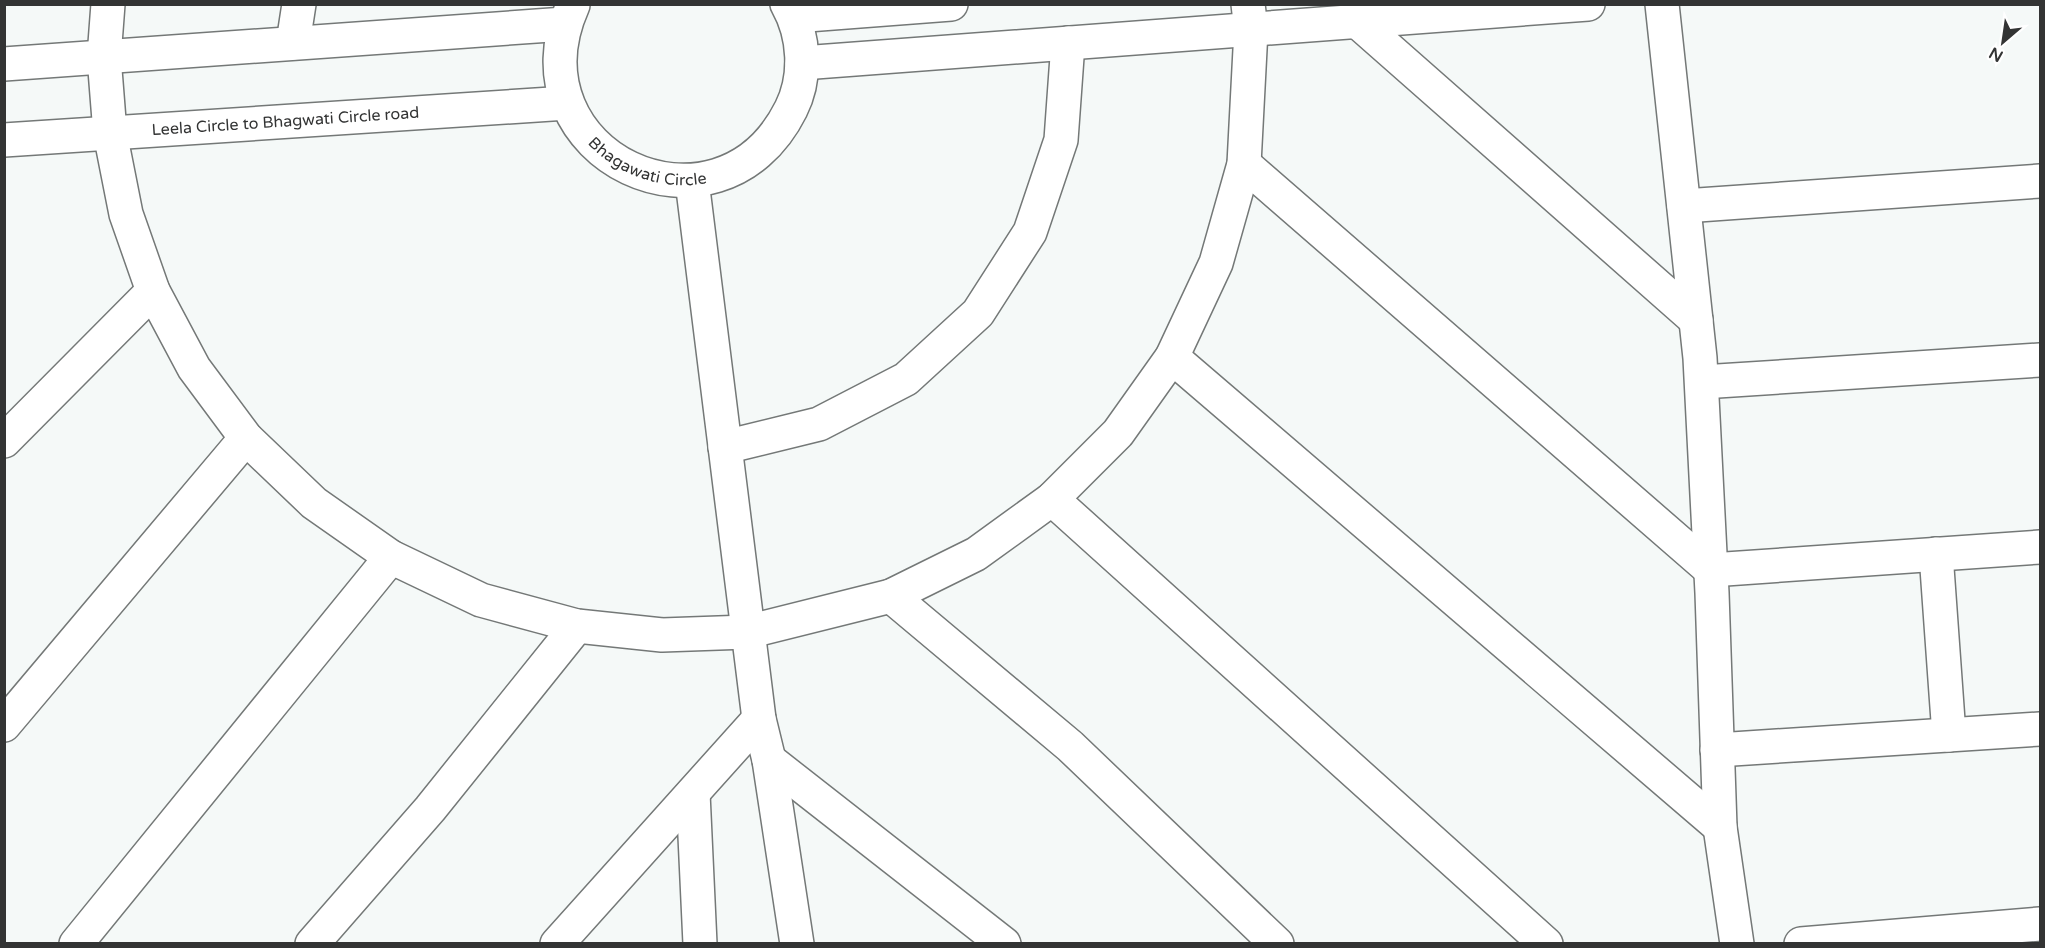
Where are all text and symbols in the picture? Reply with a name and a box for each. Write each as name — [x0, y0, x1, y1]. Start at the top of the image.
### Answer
north arrow — [1973, 12, 2033, 72]
text: N — [1986, 42, 2007, 66]
street label: Leela Circle to Bhagwati Circle road — [151, 103, 420, 140]
street label: Bhagawati Circle — [584, 133, 708, 190]

